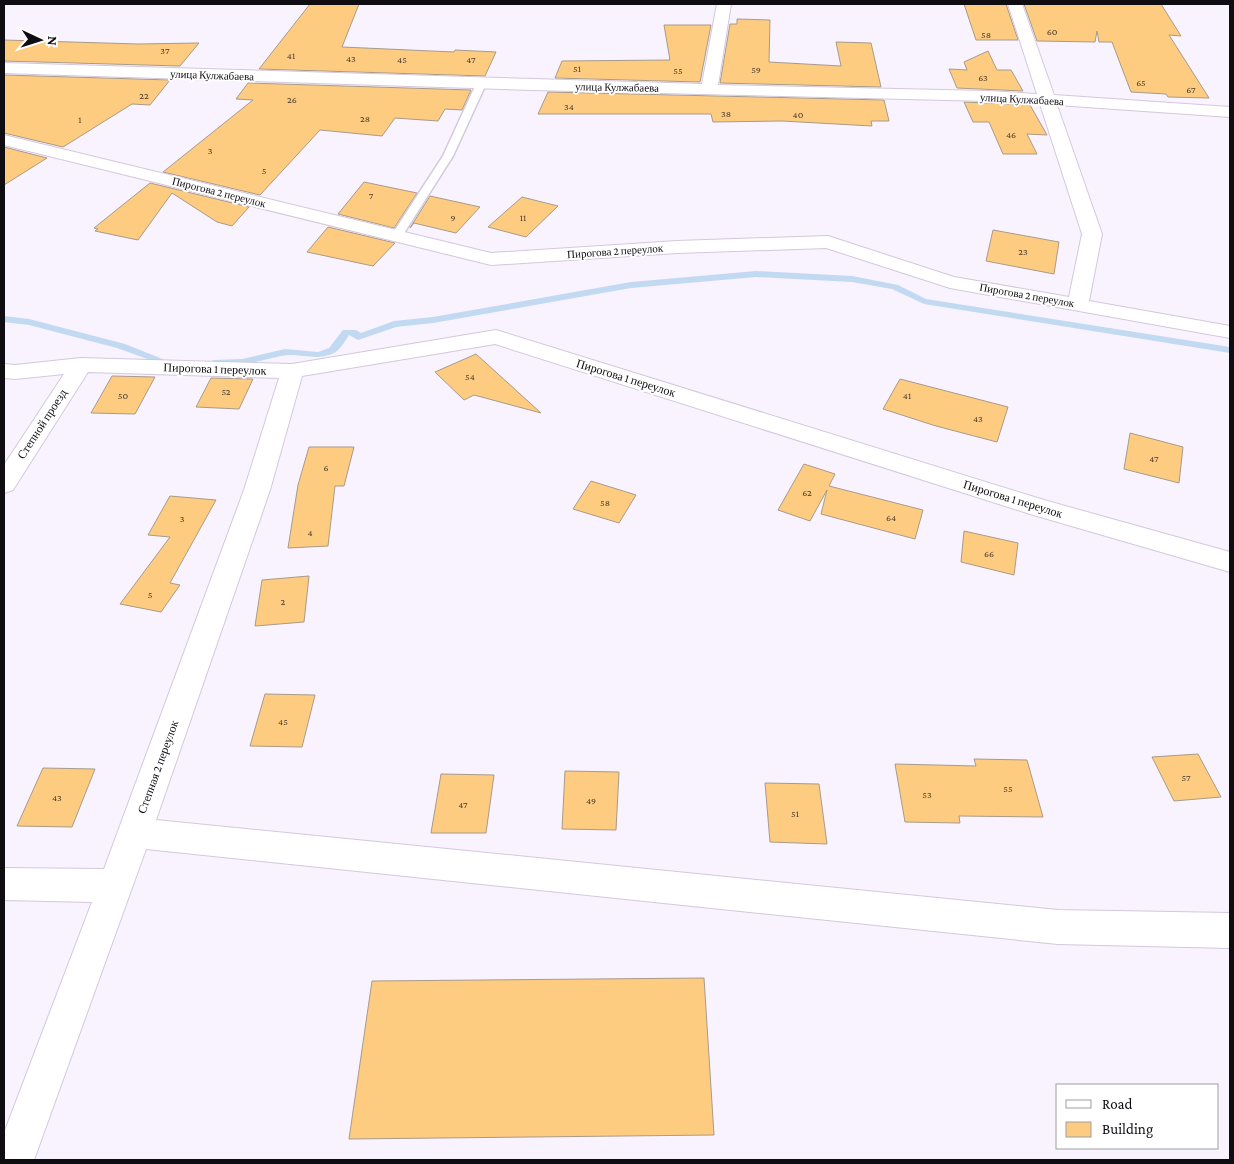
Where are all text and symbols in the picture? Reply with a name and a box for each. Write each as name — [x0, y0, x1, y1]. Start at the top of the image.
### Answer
north arrow — [15, 15, 65, 65]
house number: 60 — [1047, 26, 1058, 37]
house number: 58 — [981, 29, 991, 40]
text: N — [45, 36, 61, 47]
house number: 37 — [160, 45, 170, 56]
house number: 41 — [287, 50, 295, 61]
house number: 43 — [346, 53, 356, 64]
house number: 45 — [397, 54, 407, 65]
house number: 47 — [466, 54, 476, 65]
house number: 51 — [573, 63, 581, 74]
house number: 59 — [751, 64, 761, 75]
house number: 55 — [673, 65, 683, 76]
street label: улица Кулжабаева — [170, 68, 254, 82]
house number: 63 — [978, 72, 988, 83]
house number: 65 — [1136, 77, 1146, 88]
street label: улица Кулжабаева — [575, 80, 659, 94]
house number: 67 — [1186, 84, 1196, 95]
house number: 22 — [139, 90, 149, 101]
street label: улица Кулжабаева — [980, 91, 1064, 107]
house number: 26 — [287, 94, 297, 105]
house number: 34 — [564, 101, 574, 112]
house number: 38 — [721, 108, 731, 119]
house number: 40 — [793, 109, 804, 120]
house number: 28 — [360, 113, 370, 124]
house number: 1 — [78, 114, 82, 125]
house number: 46 — [1006, 129, 1016, 140]
house number: 3 — [208, 145, 213, 156]
house number: 5 — [262, 165, 267, 176]
street label: Пирогова 2 переулок — [171, 175, 268, 210]
house number: 7 — [369, 190, 374, 201]
house number: 9 — [450, 212, 456, 223]
house number: 11 — [520, 212, 526, 223]
street label: Пирогова 2 переулок — [567, 242, 664, 260]
house number: 23 — [1018, 246, 1028, 257]
street label: Пирогова 2 переулок — [979, 281, 1076, 309]
street label: Пирогова 1 переулок — [575, 356, 677, 400]
street label: Пирогова 1 переулок — [163, 360, 267, 378]
house number: 54 — [465, 371, 475, 382]
street label: Степной проезд — [14, 386, 70, 462]
house number: 52 — [221, 386, 231, 397]
house number: 50 — [118, 390, 129, 401]
house number: 41 — [903, 390, 911, 401]
house number: 43 — [973, 413, 983, 424]
house number: 47 — [1149, 453, 1159, 464]
house number: 6 — [323, 462, 329, 473]
street label: Пирогова 1 переулок — [962, 477, 1064, 521]
house number: 62 — [802, 487, 812, 498]
house number: 58 — [600, 497, 610, 508]
house number: 64 — [886, 512, 896, 523]
house number: 3 — [180, 513, 185, 524]
house number: 4 — [307, 527, 313, 538]
house number: 66 — [984, 548, 994, 559]
house number: 5 — [148, 589, 153, 600]
house number: 2 — [281, 596, 286, 607]
house number: 45 — [278, 716, 288, 727]
street label: Степная 2 переулок — [135, 718, 181, 816]
house number: 57 — [1181, 772, 1191, 783]
house number: 55 — [1003, 783, 1013, 794]
house number: 53 — [922, 789, 932, 800]
house number: 43 — [52, 792, 62, 803]
house number: 49 — [586, 795, 596, 806]
house number: 47 — [458, 799, 468, 810]
house number: 51 — [791, 808, 799, 819]
legend — [1056, 1084, 1219, 1149]
text: Road — [1102, 1096, 1133, 1112]
text: Building — [1102, 1121, 1153, 1138]

